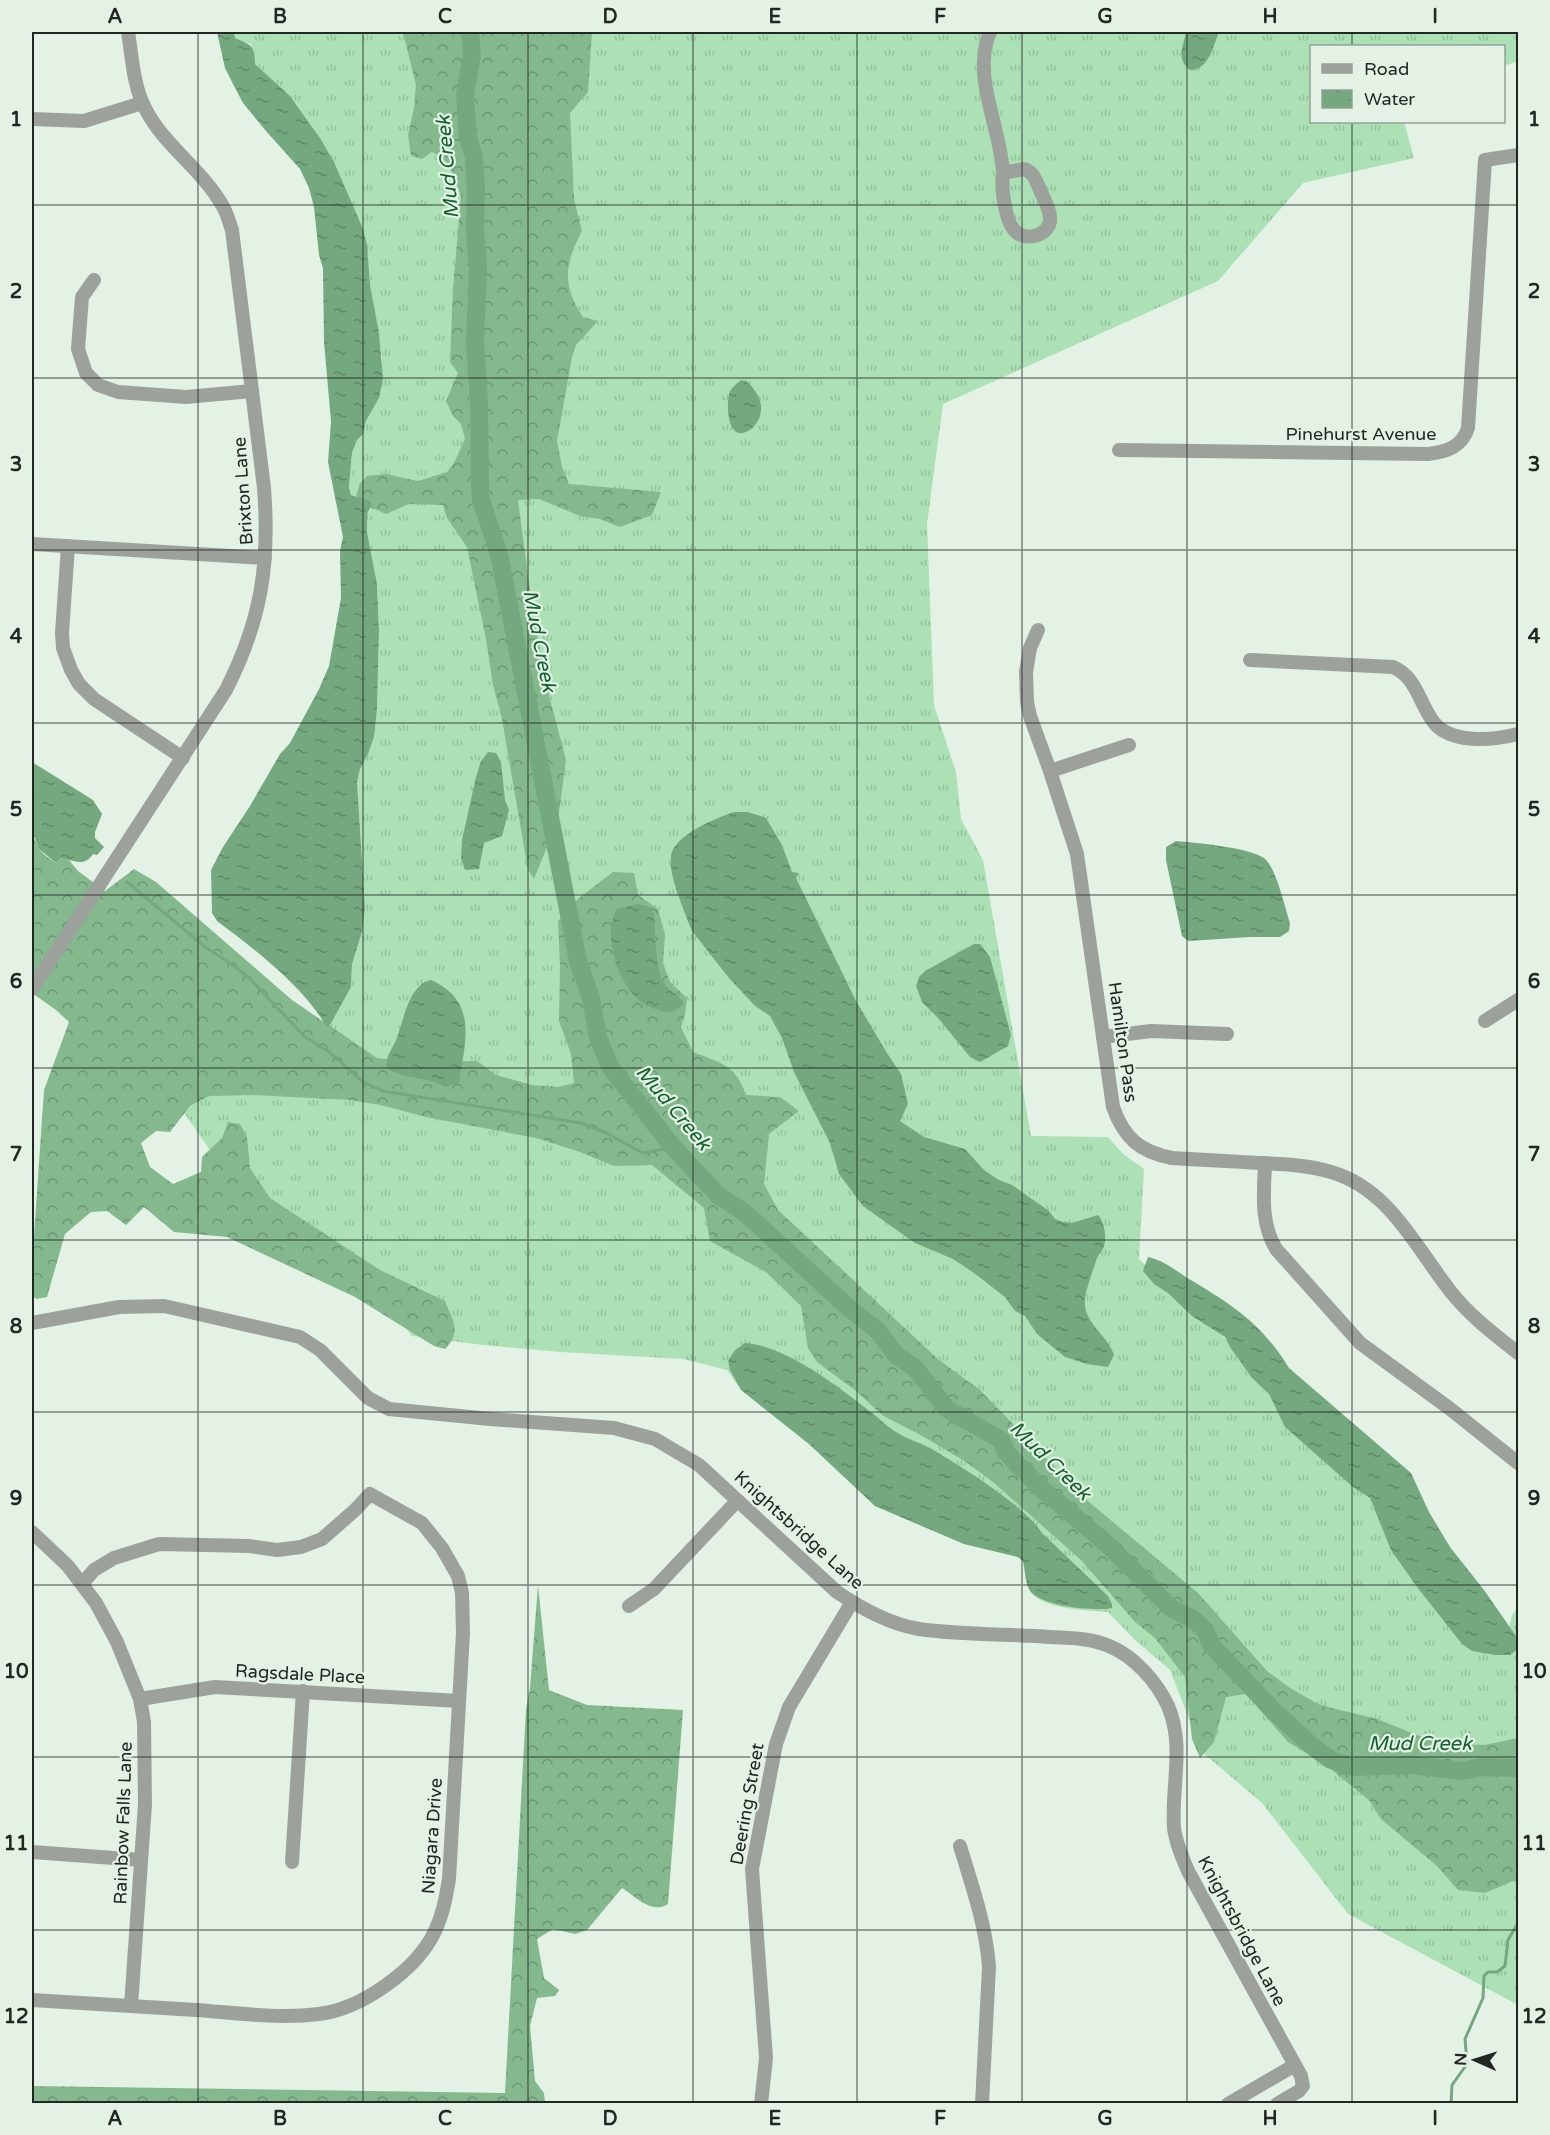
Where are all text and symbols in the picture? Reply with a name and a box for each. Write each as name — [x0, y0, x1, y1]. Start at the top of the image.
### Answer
text: A — [108, 5, 123, 29]
text: B — [273, 5, 287, 29]
text: C — [438, 5, 452, 29]
text: D — [602, 5, 618, 29]
text: E — [769, 5, 782, 29]
text: F — [934, 5, 946, 29]
text: G — [1097, 5, 1113, 29]
text: H — [1262, 5, 1278, 29]
text: I — [1432, 5, 1438, 29]
legend — [1310, 45, 1505, 123]
text: Road — [1364, 58, 1409, 80]
text: Water — [1364, 88, 1415, 110]
text: 1 — [10, 108, 22, 132]
text: 1 — [1528, 108, 1540, 132]
water label: Mud Creek — [431, 112, 464, 220]
text: 2 — [10, 280, 22, 304]
text: 2 — [1528, 280, 1540, 304]
street label: Pinehurst Avenue — [1286, 423, 1436, 445]
street label: Brixton Lane — [228, 436, 258, 546]
text: 3 — [10, 453, 22, 477]
text: 3 — [1528, 453, 1540, 477]
water label: Mud Creek — [517, 588, 561, 696]
text: 4 — [10, 625, 23, 649]
text: 4 — [1528, 625, 1541, 649]
text: 5 — [10, 798, 22, 822]
text: 5 — [1528, 798, 1540, 822]
text: 6 — [10, 970, 22, 994]
text: 6 — [1528, 970, 1540, 994]
street label: Hamilton Pass — [1104, 980, 1142, 1104]
water label: Mud Creek — [630, 1061, 717, 1157]
text: 7 — [10, 1143, 22, 1167]
text: 7 — [1528, 1143, 1540, 1167]
text: 8 — [10, 1315, 22, 1339]
text: 8 — [1528, 1315, 1540, 1339]
water label: Mud Creek — [1004, 1416, 1097, 1507]
street label: Knightsbridge Lane — [730, 1466, 868, 1594]
text: 9 — [10, 1487, 22, 1511]
text: 9 — [1528, 1487, 1540, 1511]
text: 10 — [3, 1660, 29, 1684]
street label: Ragsdale Place — [234, 1660, 366, 1688]
text: 10 — [1521, 1660, 1547, 1684]
water label: Mud Creek — [1368, 1732, 1474, 1756]
street label: Rainbow Falls Lane — [109, 1741, 137, 1905]
street label: Deering Street — [725, 1741, 769, 1867]
street label: Niagara Drive — [417, 1777, 447, 1895]
text: 11 — [3, 1832, 29, 1856]
text: 11 — [1521, 1832, 1547, 1856]
street label: Knightsbridge Lane — [1193, 1852, 1291, 2010]
text: 12 — [3, 2005, 29, 2029]
text: 12 — [1521, 2005, 1547, 2029]
north arrow — [1445, 2030, 1505, 2090]
text: N — [1451, 2052, 1471, 2066]
text: A — [108, 2107, 123, 2131]
text: B — [273, 2107, 287, 2131]
text: C — [438, 2107, 452, 2131]
text: D — [602, 2107, 618, 2131]
text: E — [769, 2107, 782, 2131]
text: F — [934, 2107, 946, 2131]
text: G — [1097, 2107, 1113, 2131]
text: H — [1262, 2107, 1278, 2131]
text: I — [1432, 2107, 1438, 2131]

